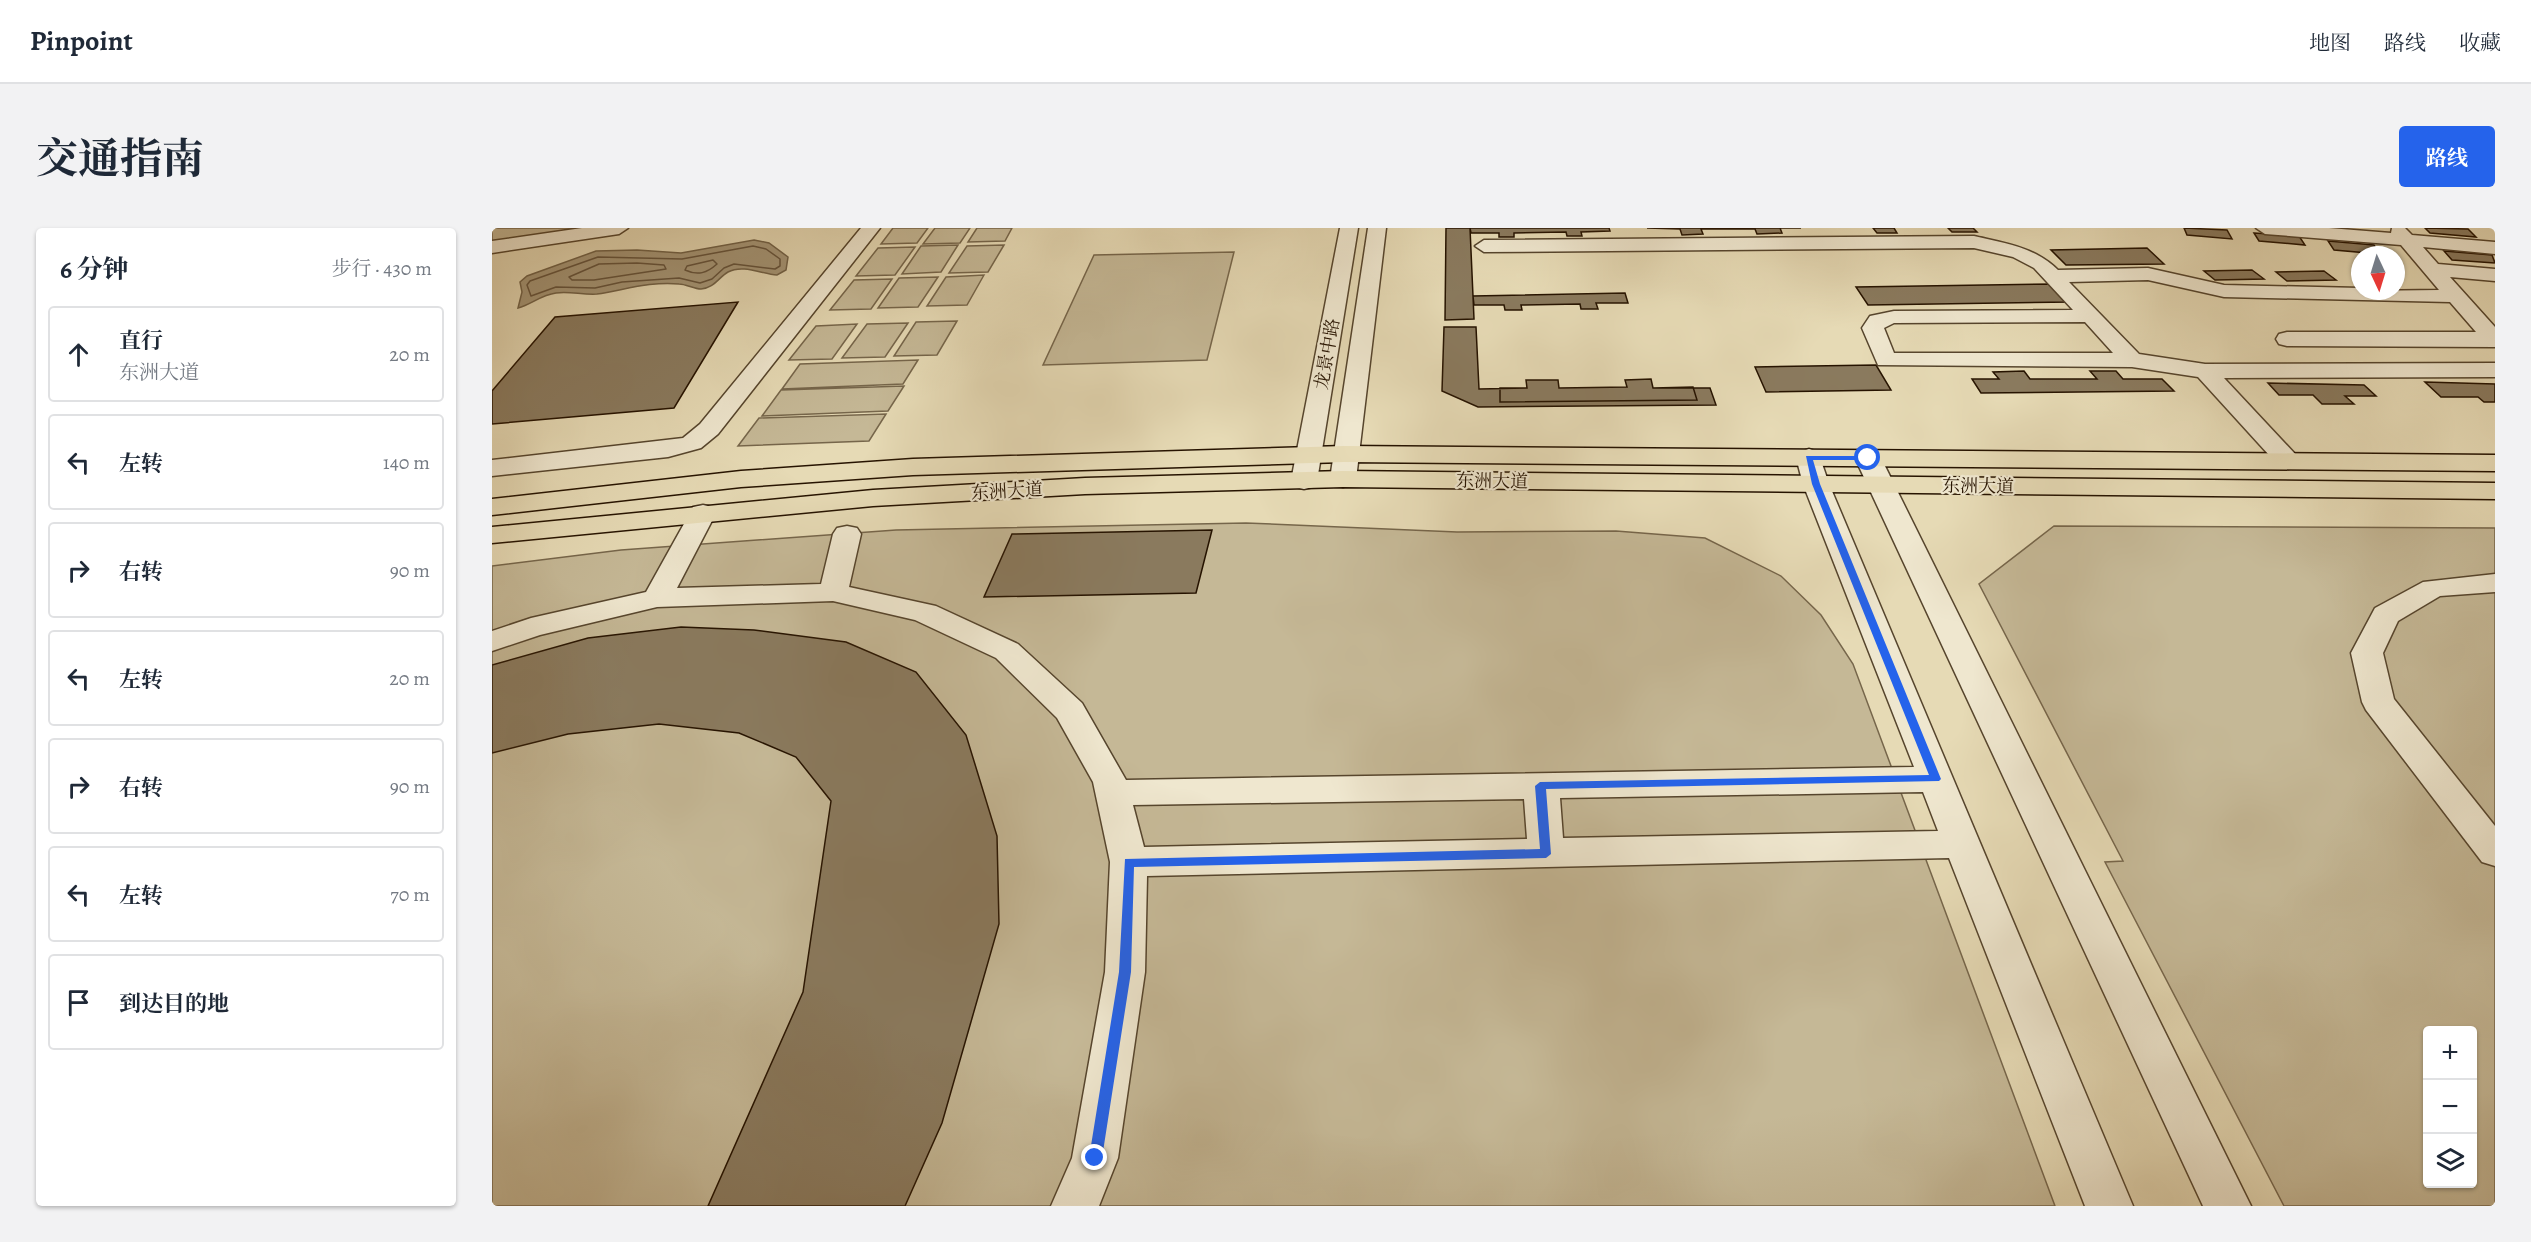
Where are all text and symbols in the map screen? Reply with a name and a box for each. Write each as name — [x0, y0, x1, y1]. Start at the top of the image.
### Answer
text: Pinpoint — [30, 22, 133, 60]
text: 地图 — [2309, 29, 2351, 57]
text: 路线 — [2384, 29, 2426, 57]
text: 收藏 — [2459, 29, 2501, 57]
button: 路线 — [2399, 126, 2495, 187]
text: 交通指南 — [36, 130, 204, 187]
north arrow — [2351, 246, 2405, 300]
text: 6 分钟 — [60, 252, 129, 287]
text: 步行 · 430 m — [331, 255, 432, 282]
street label: 龙景中路 — [1309, 316, 1345, 392]
text: 直行 — [119, 326, 163, 356]
icon: ahead — [62, 338, 95, 371]
text: 20 m — [389, 341, 430, 368]
text: 东洲大道 — [119, 359, 199, 386]
route start — [1854, 444, 1880, 470]
icon: left — [62, 446, 95, 479]
text: 左转 — [119, 449, 163, 479]
text: 140 m — [383, 449, 430, 476]
street label: 东洲大道 — [1456, 468, 1528, 494]
street label: 东洲大道 — [1942, 473, 2014, 499]
street label: 东洲大道 — [970, 477, 1044, 505]
icon: right — [62, 554, 95, 587]
text: 右转 — [119, 557, 163, 587]
text: 90 m — [390, 557, 430, 584]
icon: left — [62, 662, 95, 695]
text: 左转 — [119, 665, 163, 695]
text: 20 m — [389, 665, 430, 692]
icon: right — [62, 770, 95, 803]
text: 右转 — [119, 773, 163, 803]
text: 90 m — [390, 773, 430, 800]
icon: left — [62, 878, 95, 911]
text: 左转 — [119, 881, 163, 911]
text: 70 m — [390, 881, 430, 908]
icon: arrive — [62, 986, 95, 1019]
text: 到达目的地 — [119, 989, 229, 1019]
map controls — [2423, 1026, 2477, 1188]
button: + — [2423, 1026, 2477, 1080]
button: − — [2423, 1080, 2477, 1134]
button: layers — [2423, 1134, 2477, 1188]
route end — [1081, 1144, 1107, 1170]

